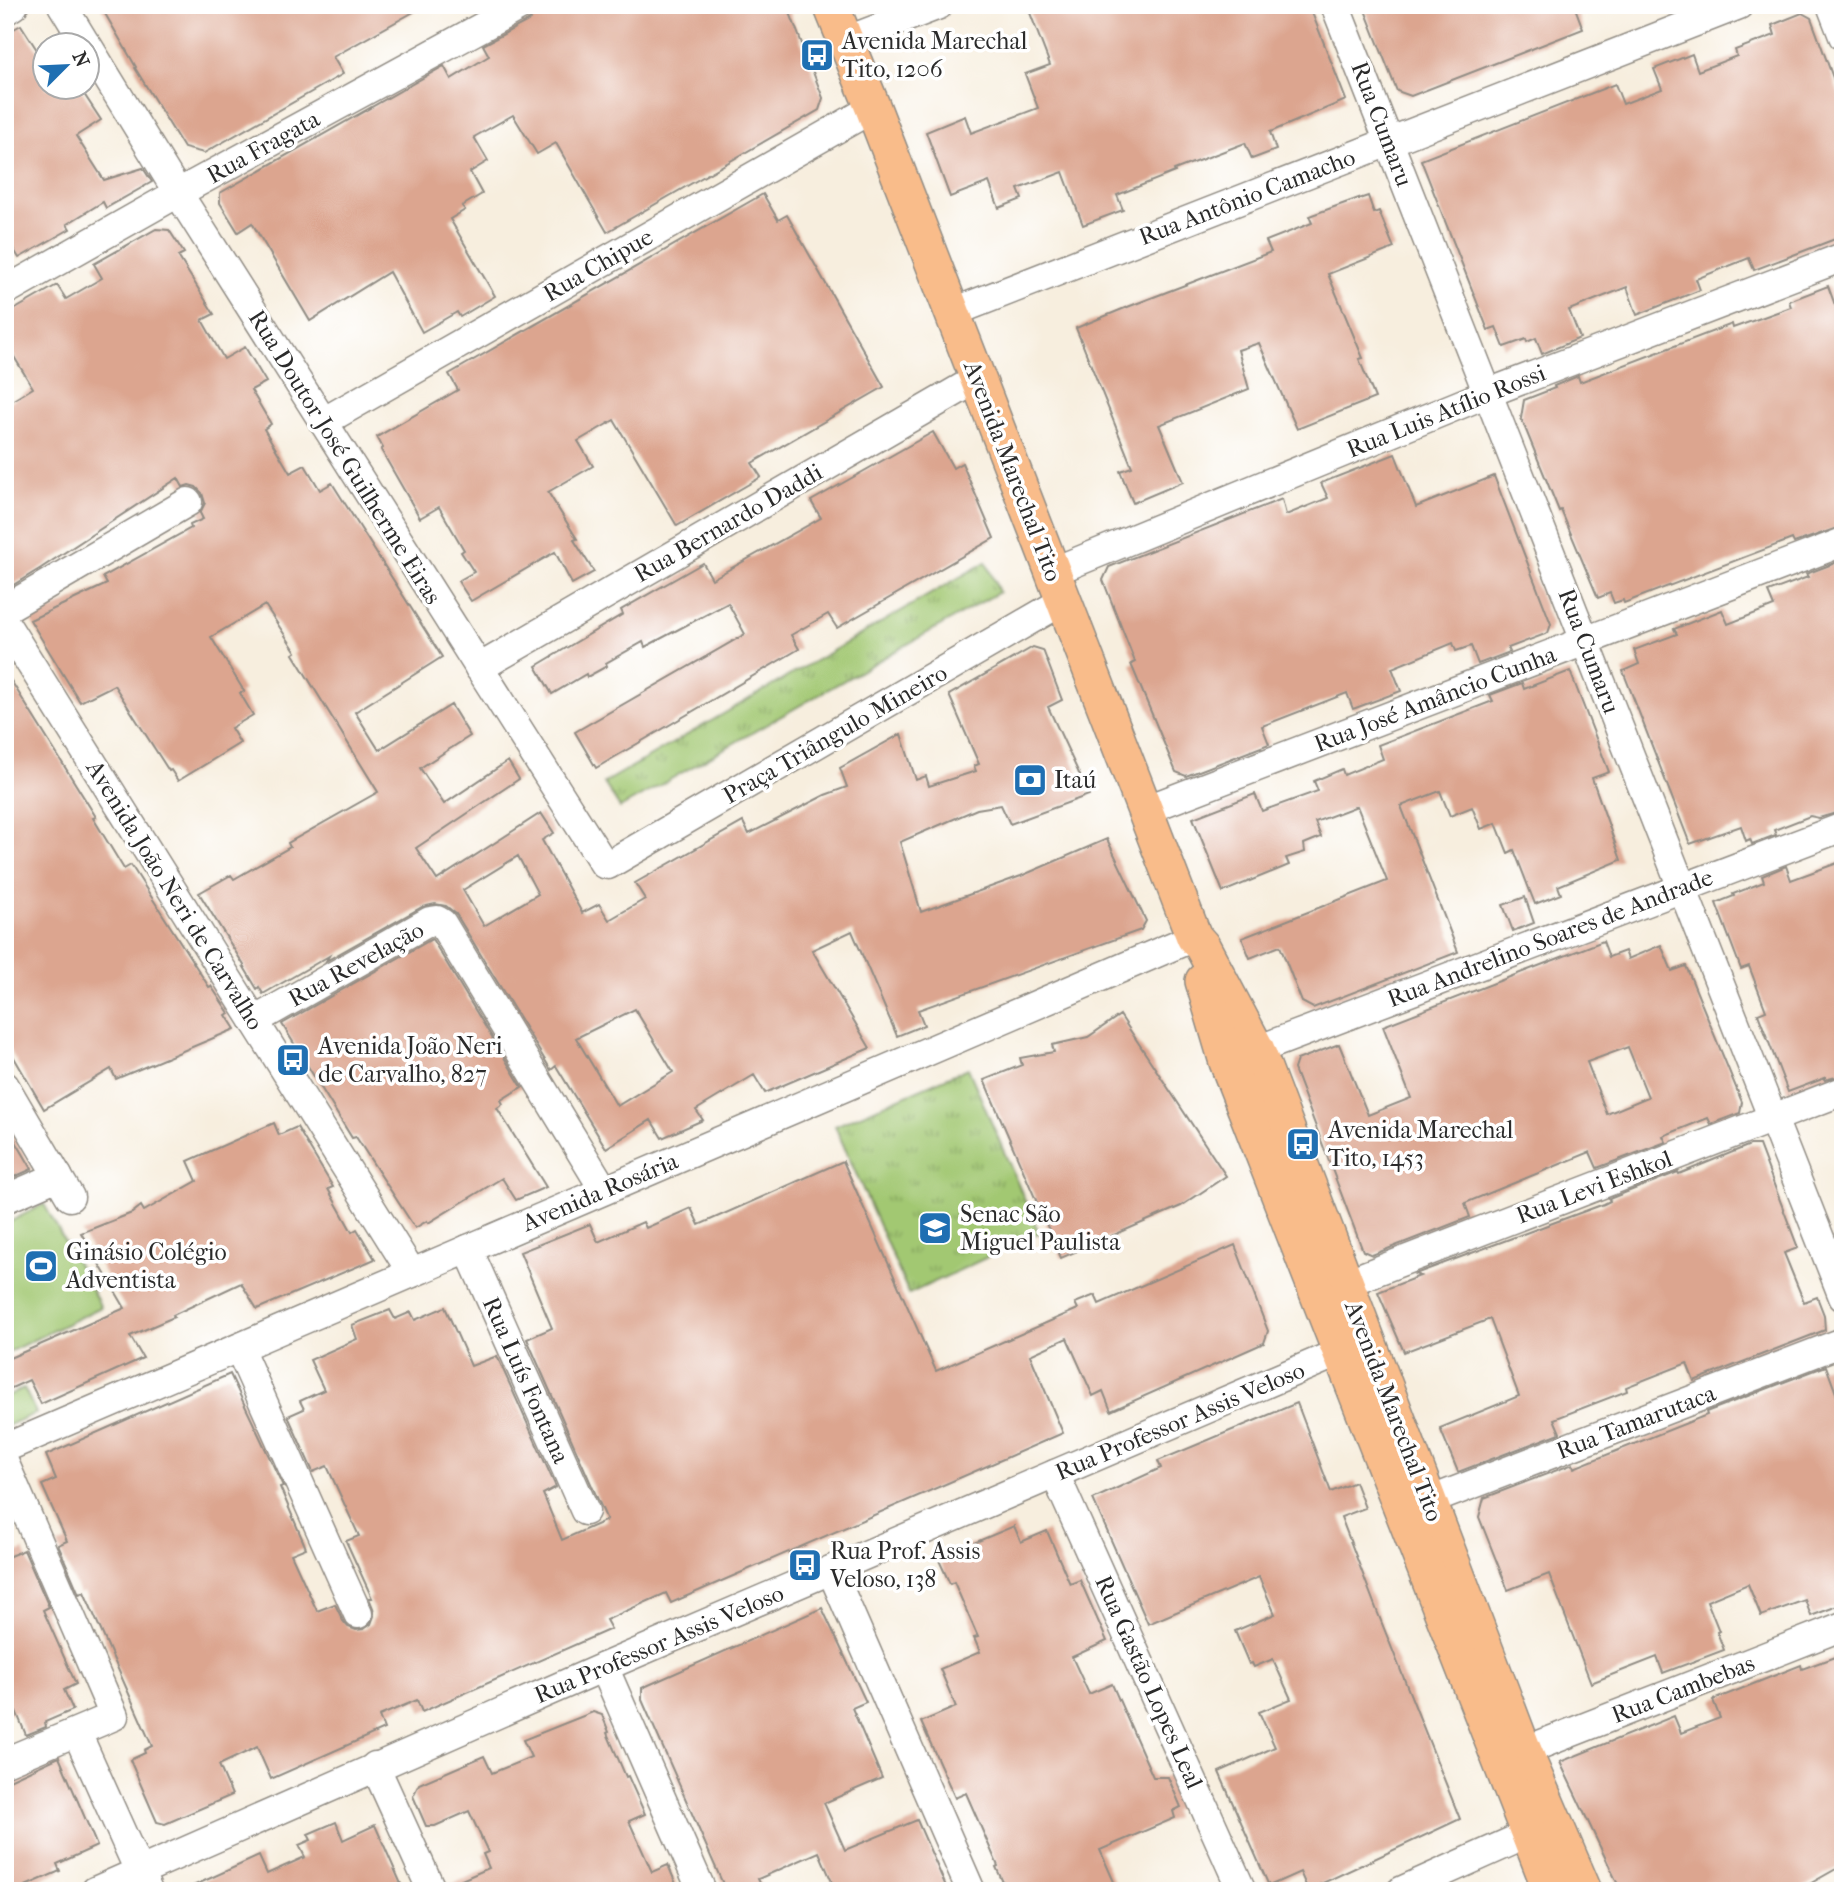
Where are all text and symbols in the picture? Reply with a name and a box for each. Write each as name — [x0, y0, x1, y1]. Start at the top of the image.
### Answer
place label: Avenida Marechal Tito, 1206 — [841, 27, 1028, 83]
north arrow — [32, 32, 102, 102]
bus stop icon: Avenida Marechal Tito, 1206 — [798, 36, 836, 74]
text: N — [68, 48, 94, 71]
street label: Rua Cumaru — [1345, 58, 1419, 191]
street label: Rua Fragata — [202, 104, 325, 189]
street label: Rua Antônio Camacho — [1135, 143, 1359, 251]
street label: Rua Chipue — [538, 222, 658, 308]
street label: Rua Doutor José Guilherme Eiras — [243, 305, 447, 609]
street label: Avenida Marechal Tito — [958, 356, 1068, 585]
street label: Rua Luis Atílio Rossi — [1343, 358, 1549, 464]
street label: Rua Bernardo Daddi — [629, 458, 827, 588]
street label: Rua Cumaru — [1552, 585, 1626, 718]
street label: Rua José Amâncio Cunha — [1310, 640, 1561, 758]
street label: Praça Triângulo Mineiro — [718, 658, 953, 811]
street label: Avenida João Neri de Carvalho — [80, 754, 270, 1035]
bank icon: Itaú — [1011, 761, 1049, 799]
place label: Itaú — [1054, 766, 1097, 794]
street label: Rua Andrelino Soares de Andrade — [1383, 863, 1717, 1013]
street label: Rua Revelação — [283, 915, 429, 1014]
place label: Avenida João Neri de Carvalho, 827 — [317, 1032, 503, 1088]
bus stop icon: Avenida João Neri de Carvalho, 827 — [274, 1041, 312, 1079]
place label: Avenida Marechal Tito, 1453 — [1327, 1116, 1514, 1172]
bus stop icon: Avenida Marechal Tito, 1453 — [1284, 1125, 1322, 1163]
street label: Rua Levi Eshkol — [1512, 1144, 1676, 1230]
street label: Avenida Rosária — [517, 1146, 683, 1238]
place label: Senac São Miguel Paulista — [960, 1200, 1121, 1256]
school or university icon: Senac São Miguel Paulista — [916, 1209, 954, 1247]
place label: Ginásio Colégio Adventista — [65, 1238, 227, 1294]
sports icon: Ginásio Colégio Adventista — [22, 1247, 60, 1285]
street label: Rua Luís Fontana — [477, 1292, 576, 1468]
street label: Avenida Marechal Tito — [1339, 1296, 1449, 1525]
street label: Rua Professor Assis Veloso — [1051, 1356, 1309, 1486]
street label: Rua Tamarutaca — [1552, 1378, 1720, 1465]
place label: Rua Prof. Assis Veloso, 138 — [829, 1537, 980, 1593]
bus stop icon: Rua Prof. Assis Veloso, 138 — [786, 1546, 824, 1584]
street label: Rua Gastão Lopes Leal — [1089, 1571, 1209, 1793]
street label: Rua Professor Assis Veloso — [530, 1579, 788, 1709]
street label: Rua Cambebas — [1608, 1649, 1759, 1729]

